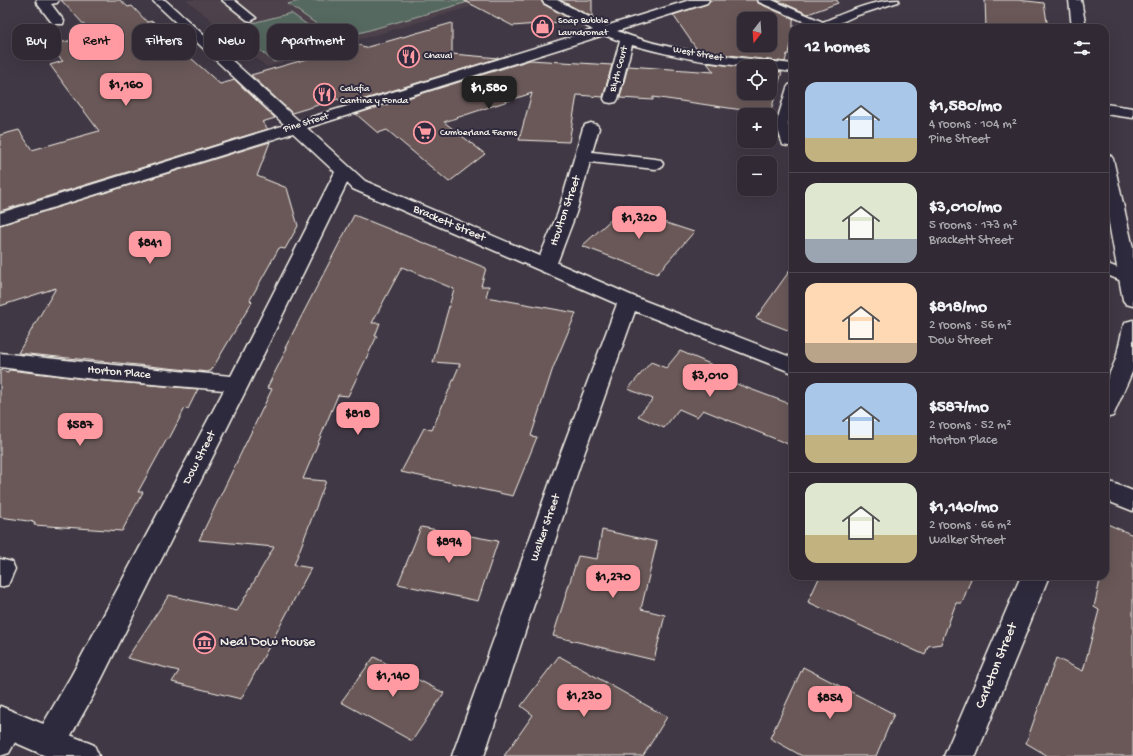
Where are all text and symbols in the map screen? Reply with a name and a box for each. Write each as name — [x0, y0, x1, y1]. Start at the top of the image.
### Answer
north arrow — [737, 12, 777, 52]
map controls — [737, 12, 777, 196]
shop icon: Soap Bubble Laundromat — [530, 14, 556, 40]
place label: Soap Bubble Laundromat — [558, 15, 609, 39]
chip: Buy — [12, 24, 61, 60]
chip: Rent — [69, 24, 124, 60]
chip: Filters — [132, 24, 196, 60]
chip: New — [204, 24, 259, 60]
chip: Apartment — [267, 24, 358, 60]
icon: filters — [1071, 37, 1093, 59]
text: 12 homes — [805, 38, 869, 58]
restaurant icon: Chaval — [395, 43, 421, 69]
street label: Blyth Court — [607, 44, 631, 94]
street label: West Street — [672, 44, 725, 64]
place label: Chaval — [424, 50, 453, 62]
button: locate — [737, 60, 777, 100]
pin: $1,160 — [93, 73, 159, 107]
pin: $1,580 — [456, 76, 522, 110]
text: $1,160 — [109, 78, 143, 93]
text: $1,580 — [471, 81, 507, 96]
restaurant icon: Calafia Cantina y Fonda — [312, 82, 338, 108]
place label: Calafia Cantina y Fonda — [340, 83, 409, 107]
text: $1,580/mo — [929, 97, 1002, 117]
icon: home — [837, 98, 885, 146]
button: + — [737, 108, 777, 148]
street label: Pine Street — [281, 110, 331, 136]
text: 4 rooms · 104 m² — [929, 117, 1017, 132]
supermarket icon: Cumberland Farms — [412, 120, 438, 146]
place label: Cumberland Farms — [440, 127, 517, 139]
text: Pine Street — [929, 132, 990, 147]
button: − — [737, 156, 777, 196]
street label: Houlton Street — [547, 173, 585, 248]
text: $3,010/mo — [929, 198, 1002, 218]
icon: home — [837, 199, 885, 247]
street label: Brackett Street — [410, 202, 488, 246]
pin: $1,320 — [606, 206, 672, 240]
text: $1,320 — [621, 211, 657, 226]
text: 5 rooms · 173 m² — [929, 218, 1017, 233]
pin: $841 — [126, 231, 174, 265]
text: Brackett Street — [929, 233, 1013, 248]
text: $841 — [138, 236, 162, 251]
text: $818/mo — [929, 298, 987, 318]
icon: home — [837, 299, 885, 347]
text: 2 rooms · 56 m² — [929, 318, 1012, 333]
text: Dow Street — [929, 333, 992, 348]
street label: Horton Place — [87, 363, 152, 383]
pin: $3,010 — [677, 364, 743, 398]
text: $3,010 — [692, 369, 728, 384]
text: $587/mo — [929, 398, 989, 418]
icon: home — [837, 399, 885, 447]
pin: $818 — [334, 402, 382, 436]
text: $818 — [345, 407, 371, 422]
pin: $587 — [56, 413, 104, 447]
text: $587 — [67, 418, 93, 433]
text: 2 rooms · 52 m² — [929, 418, 1011, 433]
street label: Dow Street — [180, 428, 220, 488]
text: Horton Place — [929, 433, 997, 448]
street label: Walker Street — [528, 492, 564, 563]
text: $1,140/mo — [929, 498, 998, 518]
icon: home — [837, 499, 885, 547]
text: 2 rooms · 66 m² — [929, 518, 1011, 533]
pin: $894 — [425, 530, 473, 564]
text: Walker Street — [929, 533, 1005, 548]
text: $894 — [436, 535, 462, 550]
pin: $1,270 — [580, 565, 646, 599]
text: $1,270 — [595, 570, 631, 585]
street label: Carleton Street — [972, 619, 1022, 711]
museum icon: Neal Dow House — [192, 629, 218, 655]
place label: Neal Dow House — [220, 634, 316, 651]
pin: $1,140 — [360, 664, 426, 698]
text: $1,140 — [376, 669, 410, 684]
pin: $1,230 — [551, 684, 617, 718]
pin: $854 — [806, 686, 854, 720]
text: $1,230 — [566, 689, 602, 704]
text: $854 — [817, 691, 843, 706]

